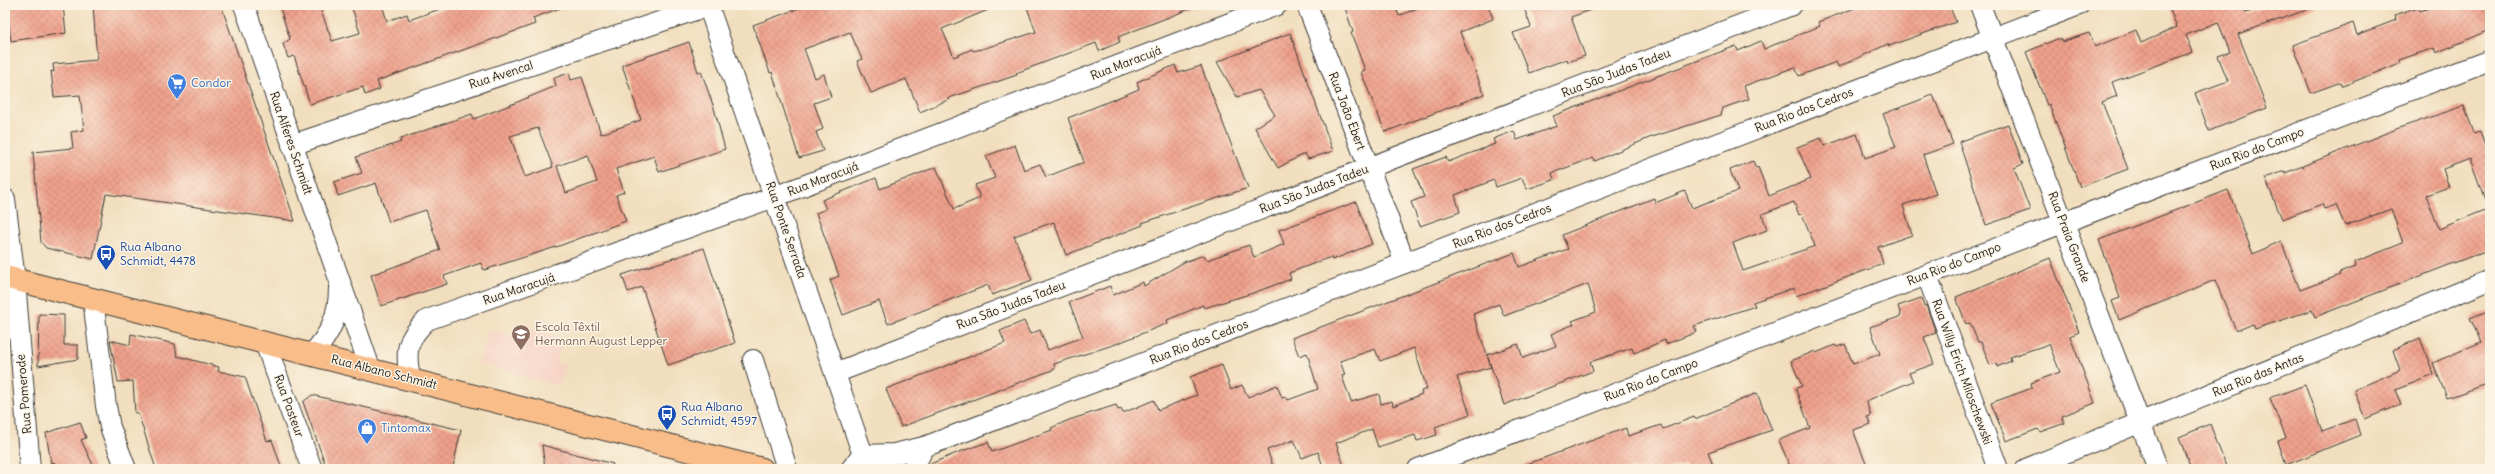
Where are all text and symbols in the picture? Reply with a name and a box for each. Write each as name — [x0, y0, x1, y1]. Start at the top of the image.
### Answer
street label: Rua Maracujá — [1088, 42, 1164, 83]
street label: Rua São Judas Tadeu — [1559, 45, 1672, 100]
street label: Rua Avencal — [467, 57, 535, 92]
street label: Rua João Ebert — [1326, 70, 1369, 152]
supermarket icon: Condor — [166, 72, 188, 100]
place label: Condor — [191, 75, 231, 90]
street label: Rua Rio dos Cedros — [1752, 84, 1855, 135]
street label: Rua Alferes Schmidt — [267, 89, 316, 196]
street label: Rua Rio do Campo — [2208, 124, 2306, 173]
street label: Rua Maracujá — [785, 158, 861, 199]
street label: Rua São Judas Tadeu — [1257, 161, 1370, 216]
street label: Rua Ponte Serrada — [763, 179, 810, 280]
street label: Rua Praia Grande — [2045, 189, 2094, 284]
street label: Rua Rio dos Cedros — [1450, 200, 1553, 251]
place label: Rua Albano Schmidt, 4478 — [120, 239, 196, 268]
street label: Rua Rio do Campo — [1905, 239, 2003, 288]
bus stop icon: Rua Albano Schmidt, 4478 — [95, 243, 117, 271]
street label: Rua Maracujá — [481, 269, 557, 308]
street label: Rua São Judas Tadeu — [954, 277, 1067, 332]
street label: Rua Willy Erich Miloschewski — [1929, 297, 1996, 447]
street label: Rua Rio dos Cedros — [1147, 316, 1250, 367]
place label: Escola Têxtil Hermann August Lepper — [535, 319, 668, 348]
school or university icon: Escola Têxtil Hermann August Lepper — [510, 323, 532, 351]
street label: Rua Rio das Antas — [2210, 349, 2306, 400]
street label: Rua Albano Schmidt — [330, 351, 439, 392]
street label: Rua Pomerode — [13, 354, 34, 435]
street label: Rua Rio do Campo — [1602, 355, 1700, 404]
street label: Rua Pasteur — [271, 372, 308, 439]
place label: Rua Albano Schmidt, 4597 — [681, 399, 757, 428]
bus stop icon: Rua Albano Schmidt, 4597 — [656, 403, 678, 431]
shop icon: Tintomax — [356, 417, 378, 445]
place label: Tintomax — [381, 420, 431, 435]

